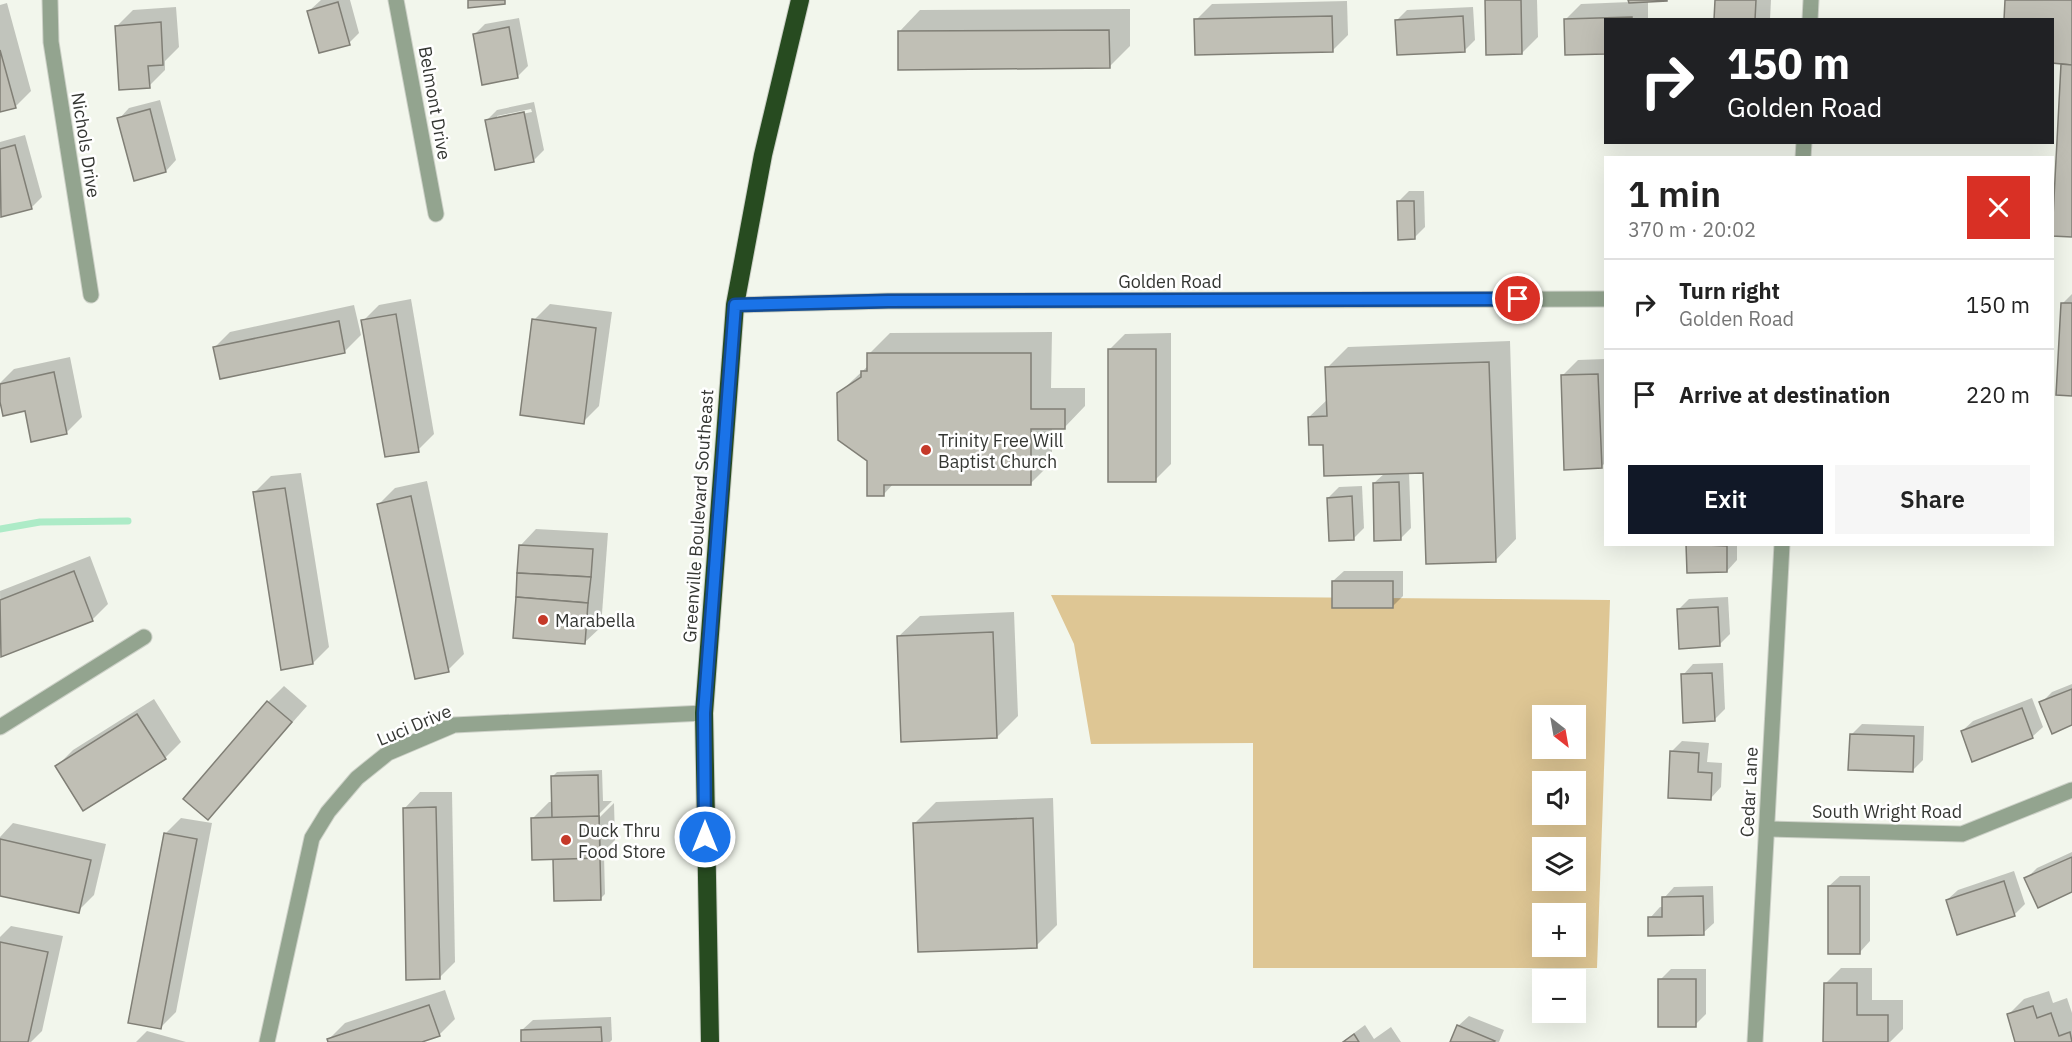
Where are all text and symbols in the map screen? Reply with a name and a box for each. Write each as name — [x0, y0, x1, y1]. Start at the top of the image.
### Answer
text: 150 m — [1727, 36, 1850, 91]
icon: right — [1628, 42, 1706, 120]
street label: Belmont Drive — [414, 44, 456, 162]
text: Golden Road — [1727, 89, 1883, 124]
street label: Nichols Drive — [66, 91, 106, 199]
text: 1 min — [1628, 170, 1721, 217]
button: close — [1967, 176, 2030, 239]
text: 370 m · 20:02 — [1628, 216, 1756, 243]
street label: Golden Road — [1118, 270, 1222, 293]
pin — [1492, 273, 1543, 324]
text: Turn right — [1679, 276, 1780, 305]
icon: arrive — [1501, 282, 1534, 315]
icon: right — [1628, 288, 1661, 321]
text: 150 m — [1966, 290, 2030, 319]
text: Golden Road — [1679, 305, 1794, 332]
icon: arrive — [1628, 378, 1661, 411]
text: Arrive at destination — [1679, 380, 1890, 409]
text: 220 m — [1966, 380, 2030, 409]
street label: Greenville Boulevard Southeast — [678, 389, 718, 643]
place label: Trinity Free Will Baptist Church — [938, 429, 1063, 473]
marker: Trinity Free Will Baptist Church — [919, 443, 933, 457]
button: Exit — [1628, 465, 1823, 534]
button: Share — [1835, 465, 2030, 534]
place label: Marabella — [555, 609, 635, 632]
marker: Marabella — [536, 613, 550, 627]
street label: Luci Drive — [373, 699, 455, 751]
north arrow — [1532, 705, 1586, 759]
map controls — [1532, 705, 1586, 1023]
street label: Cedar Lane — [1735, 746, 1763, 838]
button: sound — [1532, 771, 1586, 825]
street label: South Wright Road — [1812, 800, 1962, 823]
position arrow — [673, 805, 737, 869]
place label: Duck Thru Food Store — [578, 819, 666, 863]
marker: Duck Thru Food Store — [559, 833, 573, 847]
button: layers — [1532, 837, 1586, 891]
button: + — [1532, 903, 1586, 957]
button: − — [1532, 969, 1586, 1023]

